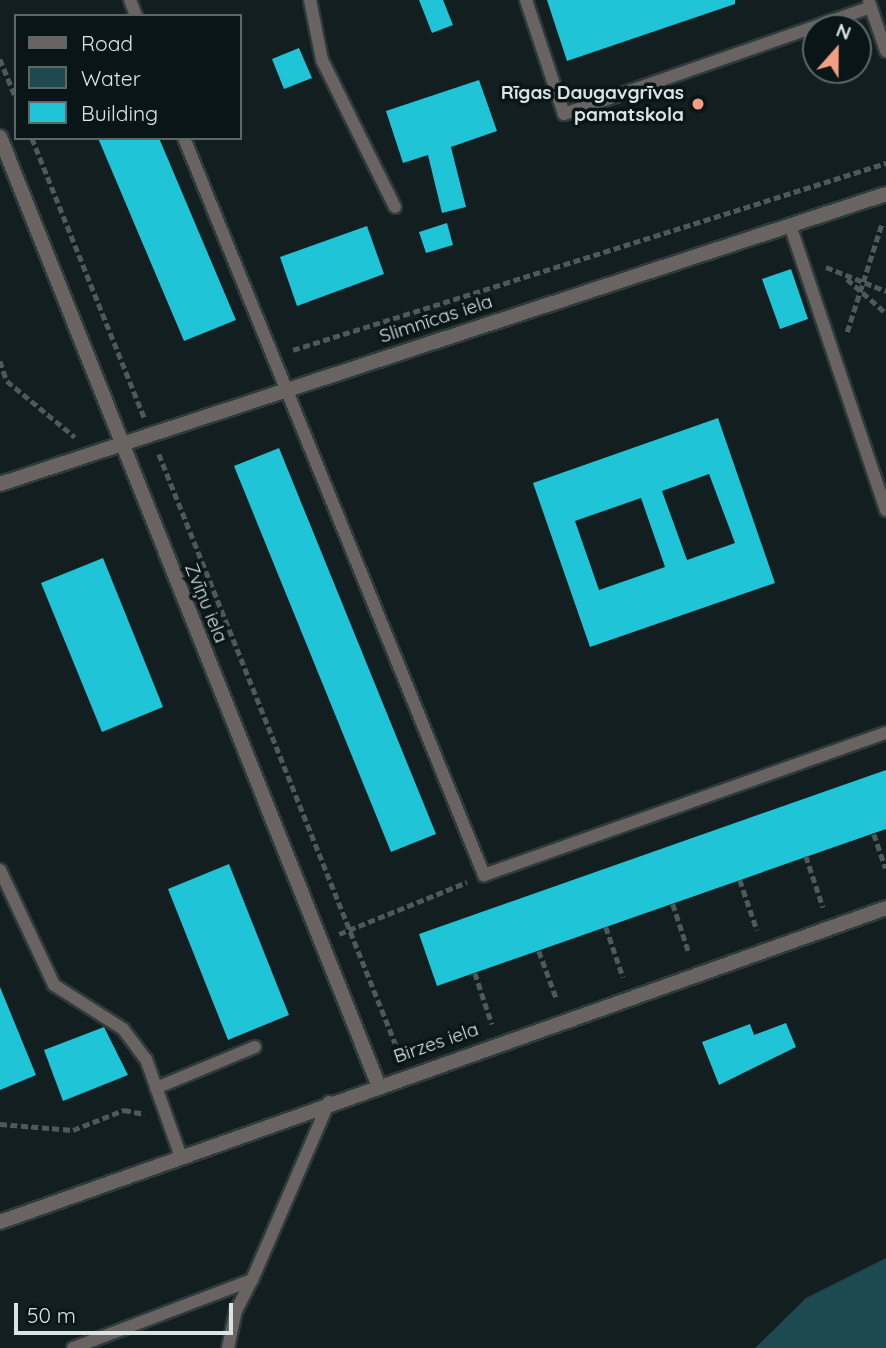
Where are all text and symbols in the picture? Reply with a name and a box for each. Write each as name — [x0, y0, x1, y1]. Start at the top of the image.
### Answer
legend — [14, 14, 242, 140]
north arrow — [802, 14, 872, 84]
text: N — [833, 18, 855, 45]
text: Road — [81, 30, 133, 56]
text: Water — [81, 65, 141, 91]
place label: Rīgas Daugavgrīvas pamatskola — [501, 82, 684, 126]
marker: Rīgas Daugavgrīvas pamatskola — [690, 96, 706, 112]
text: Building — [81, 100, 158, 126]
street label: Slimnīcas iela — [377, 290, 495, 348]
street label: Zvīņu iela — [180, 560, 232, 646]
street label: Birzes iela — [391, 1018, 481, 1068]
scale bar — [18, 1288, 236, 1332]
text: 50 m — [27, 1302, 76, 1328]

